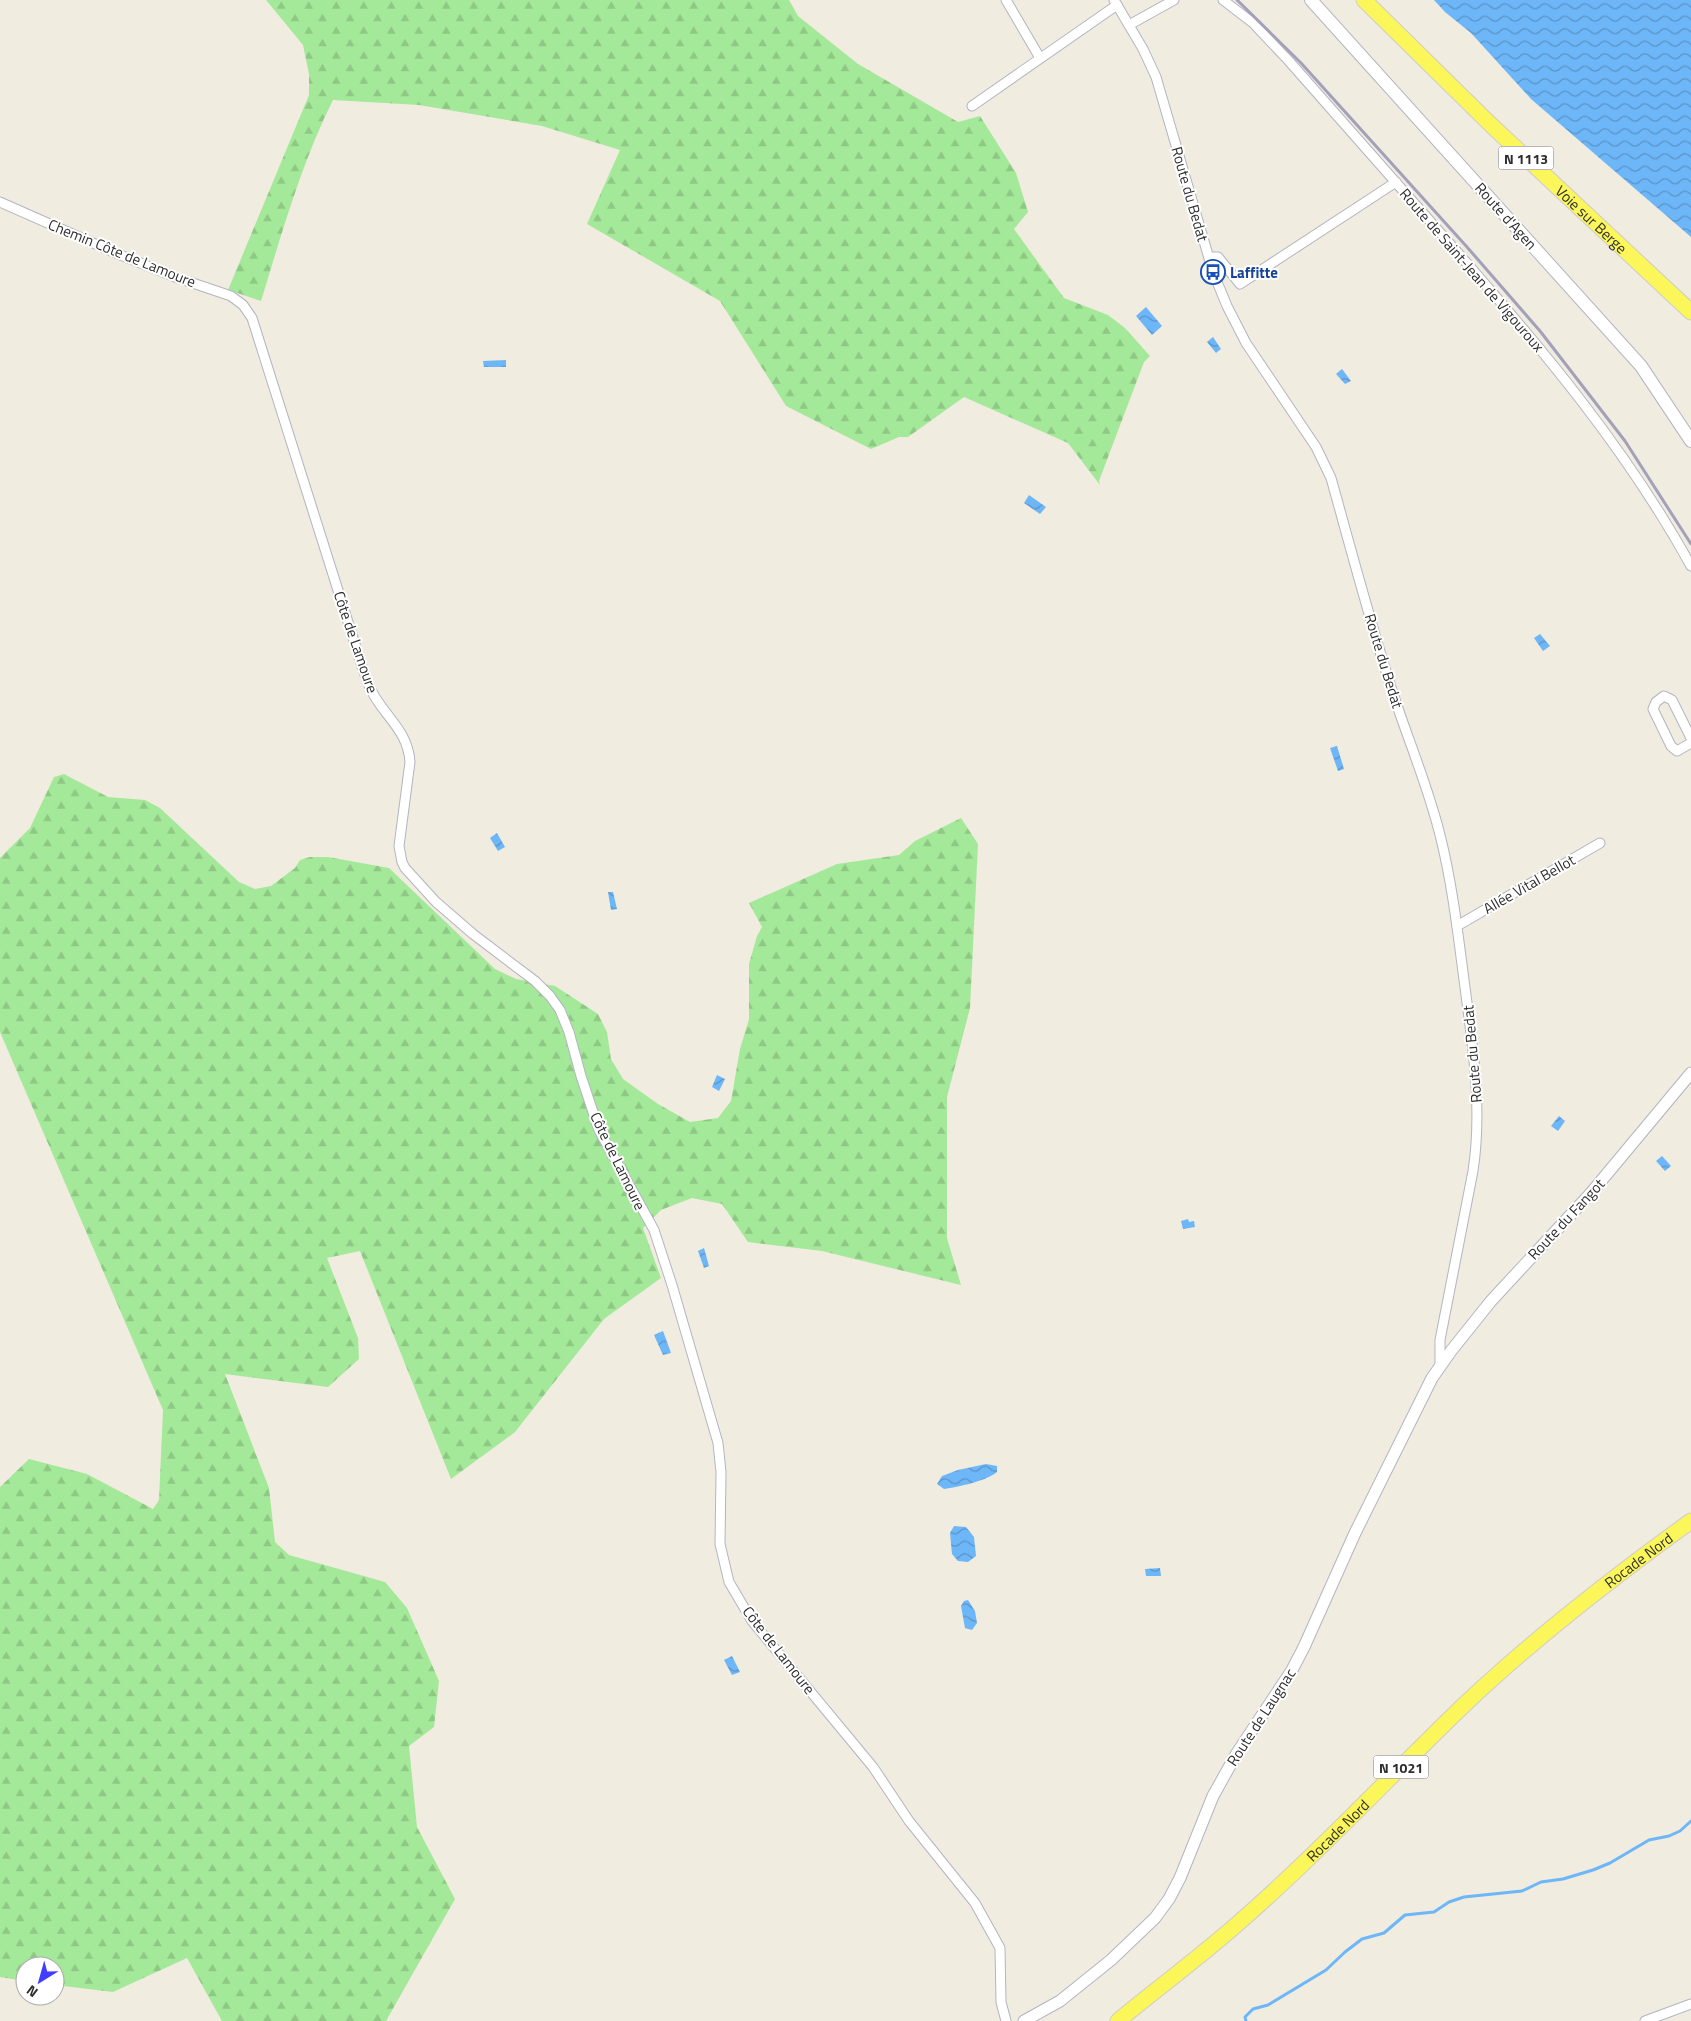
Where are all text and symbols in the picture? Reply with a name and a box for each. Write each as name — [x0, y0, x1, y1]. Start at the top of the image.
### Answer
street label: Route du Bedat — [1165, 144, 1215, 245]
road number: N 1113 — [1498, 146, 1554, 170]
street label: Route d'Agen — [1469, 177, 1543, 255]
street label: Voie sur Berge — [1551, 180, 1633, 259]
street label: Route de Saint-Jean de Vigouroux — [1394, 183, 1550, 357]
street label: Chemin Côte de Lamoure — [45, 213, 199, 293]
bus stop icon: Laffitte — [1200, 259, 1226, 285]
place label: Laffitte — [1230, 261, 1278, 284]
street label: Côte de Lamoure — [328, 588, 384, 696]
street label: Route du Bedat — [1359, 611, 1410, 712]
street label: Allée Vital Bellot — [1479, 848, 1580, 920]
street label: Route du Bedat — [1456, 1004, 1488, 1104]
street label: Côte de Lamoure — [584, 1108, 652, 1214]
street label: Route du Fangot — [1522, 1173, 1610, 1265]
street label: Rocade Nord — [1599, 1526, 1678, 1593]
street label: Côte de Lamoure — [737, 1601, 821, 1699]
street label: Route de Laugnac — [1221, 1664, 1301, 1770]
road number: N 1021 — [1374, 1755, 1428, 1778]
street label: Rocade Nord — [1301, 1794, 1374, 1867]
north arrow — [15, 1956, 65, 2006]
text: N — [22, 1980, 42, 2003]

